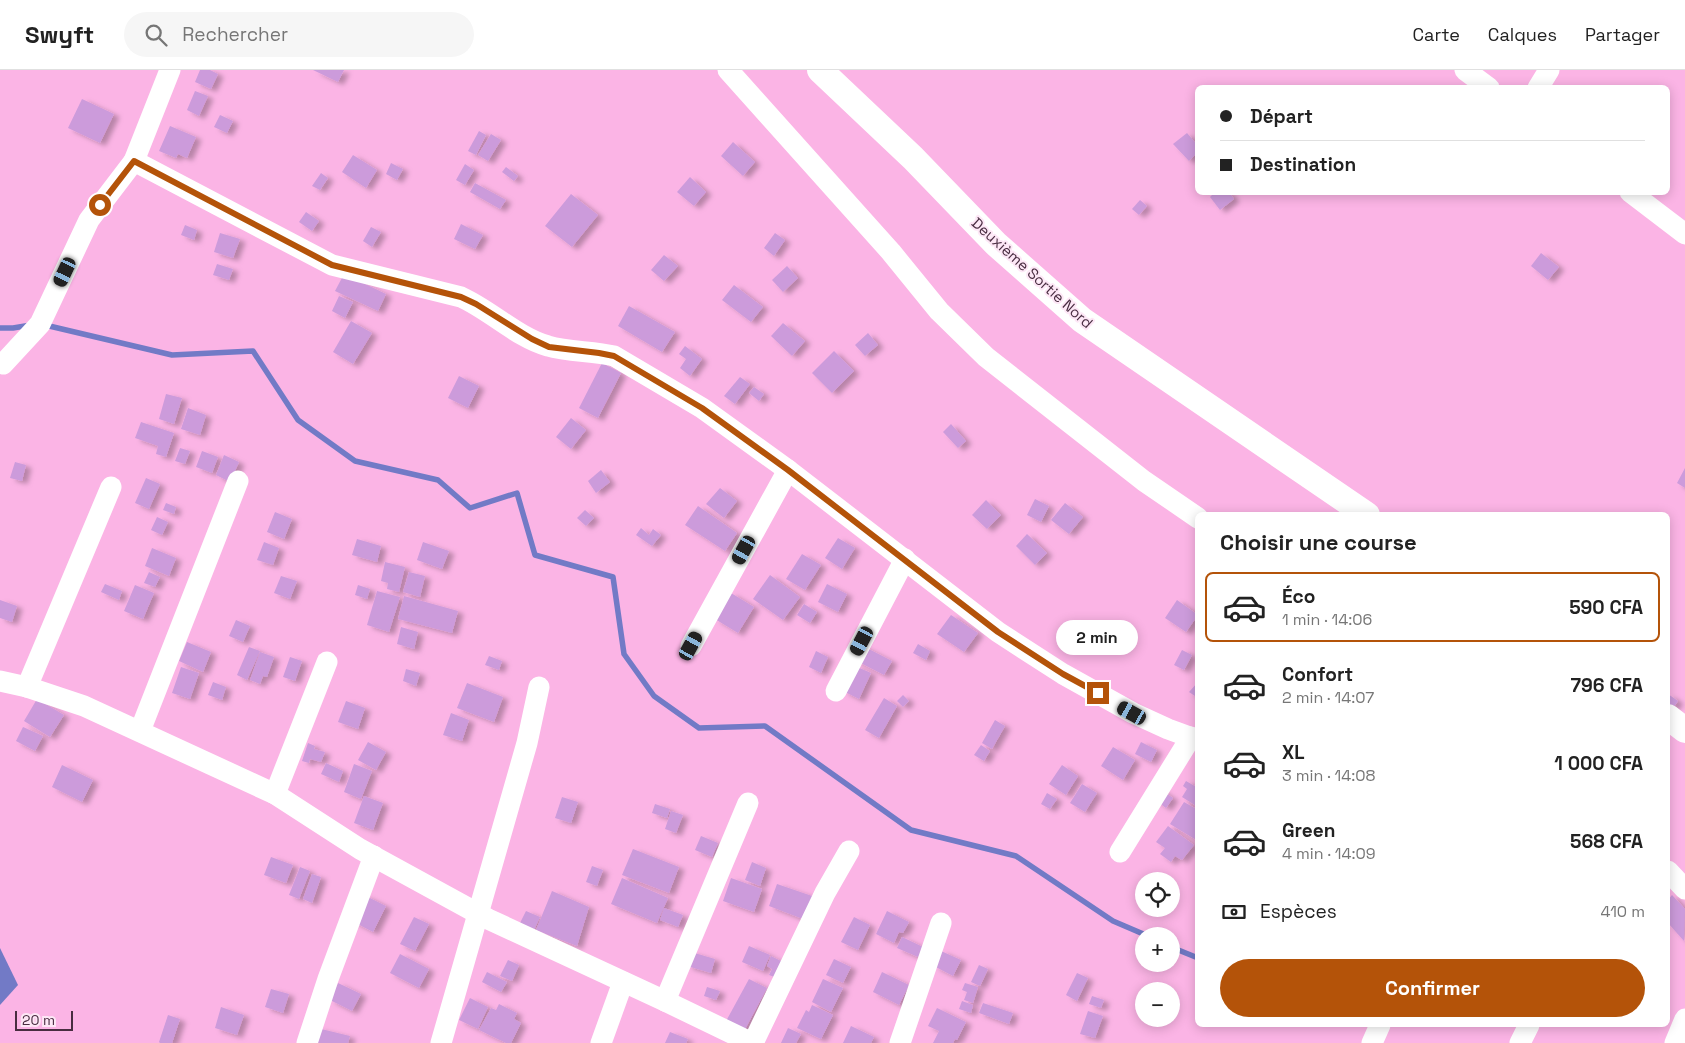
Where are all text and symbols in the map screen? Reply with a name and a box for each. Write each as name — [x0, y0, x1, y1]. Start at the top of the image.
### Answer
search box — [124, 12, 474, 57]
text: Swyft — [25, 19, 94, 50]
icon: search — [142, 21, 170, 49]
text: Rechercher — [182, 22, 288, 47]
text: Carte — [1413, 23, 1460, 46]
text: Calques — [1488, 23, 1557, 46]
text: Partager — [1585, 23, 1660, 46]
text: Départ — [1250, 104, 1313, 129]
text: Destination — [1250, 152, 1356, 177]
route start — [89, 194, 111, 216]
street label: Deuxième Sortie Nord — [968, 213, 1097, 332]
car — [51, 255, 78, 289]
text: Choisir une course — [1220, 528, 1417, 556]
car — [730, 533, 757, 567]
text: Éco — [1282, 584, 1315, 609]
icon: car — [1222, 585, 1267, 630]
text: 590 CFA — [1569, 595, 1643, 620]
text: 1 min · 14:06 — [1282, 609, 1372, 630]
callout: 2 min — [1057, 620, 1139, 656]
car — [848, 624, 875, 658]
text: 2 min — [1076, 627, 1118, 648]
car — [677, 629, 704, 663]
text: Confort — [1282, 662, 1353, 687]
icon: car — [1222, 663, 1267, 708]
text: 796 CFA — [1571, 673, 1643, 698]
route end — [1087, 682, 1109, 704]
text: 2 min · 14:07 — [1282, 687, 1374, 708]
car — [1115, 699, 1148, 727]
text: XL — [1282, 740, 1305, 765]
icon: car — [1222, 741, 1267, 786]
text: 1 000 CFA — [1554, 751, 1643, 776]
text: 3 min · 14:08 — [1282, 765, 1375, 786]
text: Green — [1282, 818, 1335, 843]
icon: car — [1222, 819, 1267, 864]
text: 568 CFA — [1570, 829, 1643, 854]
text: 4 min · 14:09 — [1282, 843, 1376, 864]
map controls — [1135, 872, 1180, 1027]
button: locate — [1135, 872, 1180, 917]
icon: cash — [1220, 898, 1248, 926]
text: Espèces — [1260, 899, 1337, 924]
text: 410 m — [1601, 901, 1645, 922]
button: + — [1135, 927, 1180, 972]
button: Confirmer — [1220, 959, 1645, 1017]
button: − — [1135, 982, 1180, 1027]
scale bar — [15, 1008, 72, 1031]
text: 20 m — [22, 1011, 55, 1029]

